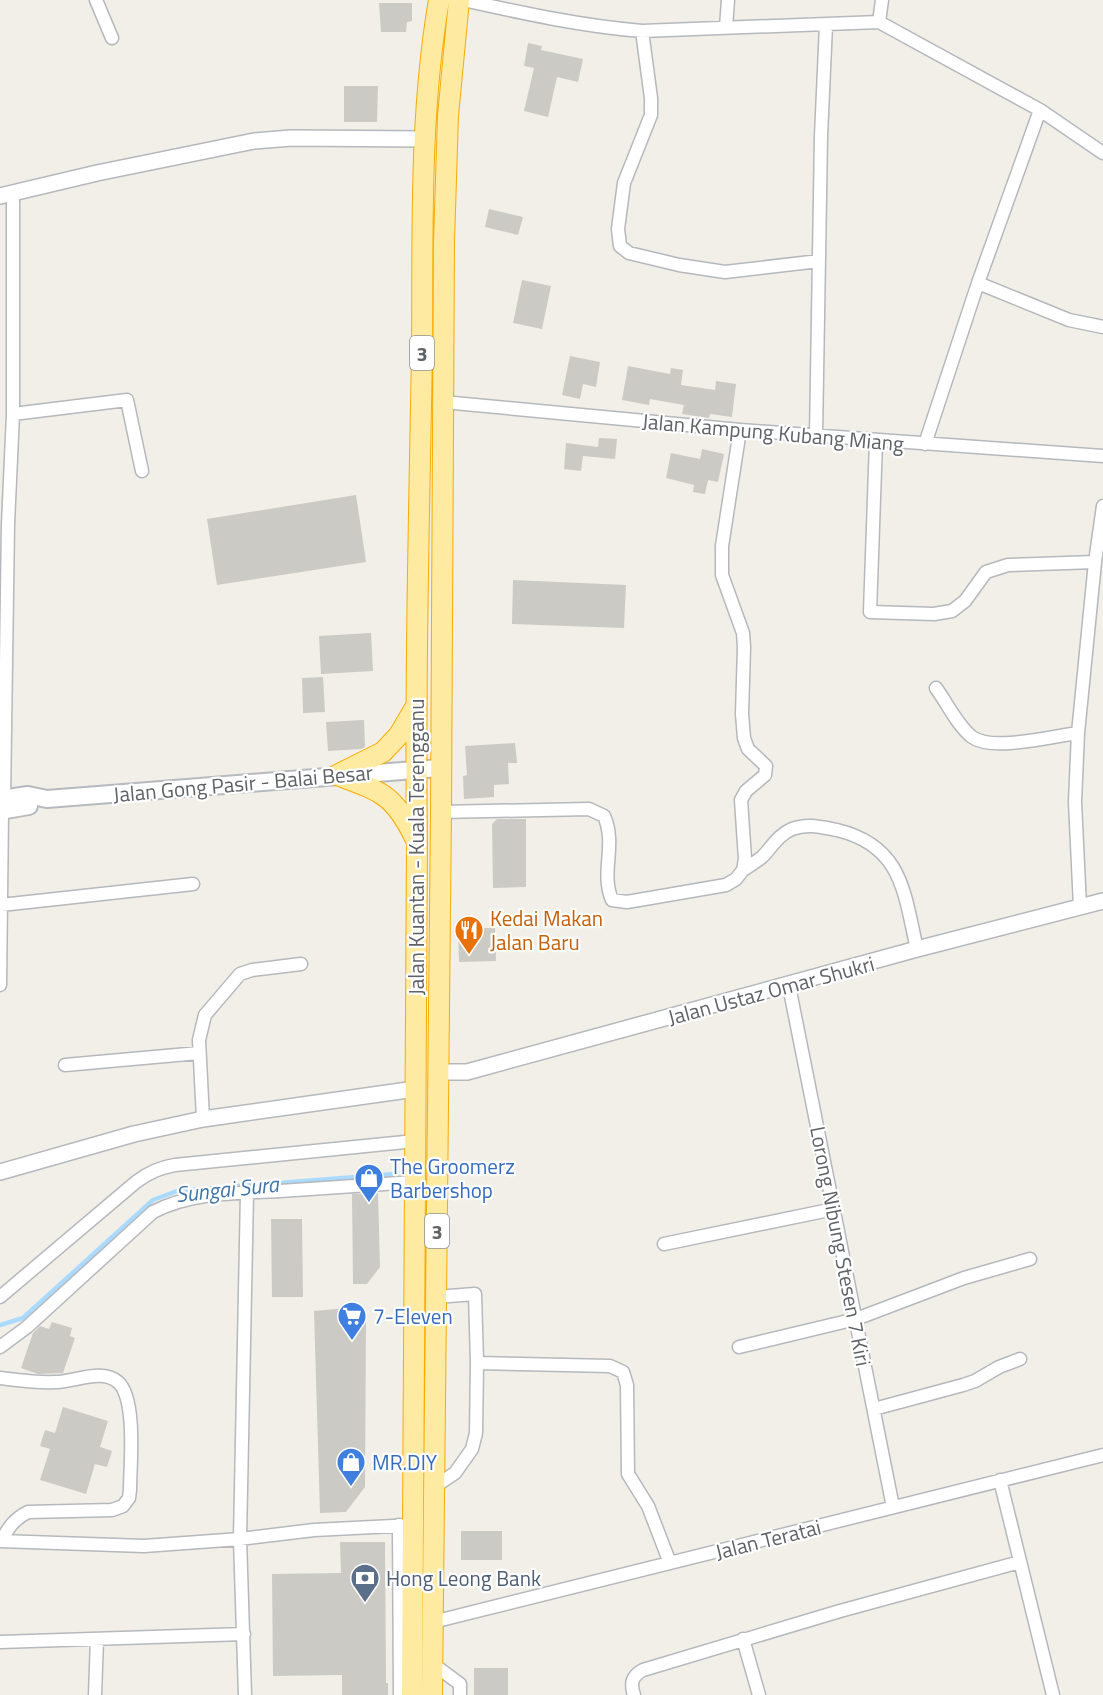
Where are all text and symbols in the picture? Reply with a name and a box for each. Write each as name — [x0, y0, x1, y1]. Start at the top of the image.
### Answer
road number: 3 — [410, 336, 434, 370]
street label: Jalan Kampung Kubang Miang — [641, 405, 905, 459]
street label: Jalan Kuantan - Kuala Terengganu — [400, 699, 432, 995]
street label: Jalan Gong Pasir - Balai Besar — [112, 756, 374, 810]
place label: Kedai Makan Jalan Baru — [490, 902, 603, 958]
restaurant icon: Kedai Makan Jalan Baru — [453, 914, 485, 956]
street label: Jalan Ustaz Omar Shukri — [664, 947, 878, 1033]
street label: Lorong Nibung Stesen 7 Kiri — [802, 1123, 880, 1369]
place label: The Groomerz Barbershop — [390, 1150, 515, 1206]
shop icon: The Groomerz Barbershop — [353, 1162, 385, 1204]
water label: Sungai Sura — [174, 1166, 282, 1211]
road number: 3 — [425, 1214, 449, 1248]
supermarket icon: 7-Eleven — [336, 1300, 368, 1342]
place label: 7-Eleven — [373, 1300, 453, 1332]
shop icon: MR.DIY — [335, 1446, 367, 1488]
place label: MR.DIY — [372, 1446, 438, 1478]
street label: Jalan Teratai — [712, 1510, 824, 1568]
bank icon: Hong Leong Bank — [349, 1562, 381, 1604]
place label: Hong Leong Bank — [386, 1562, 541, 1594]

